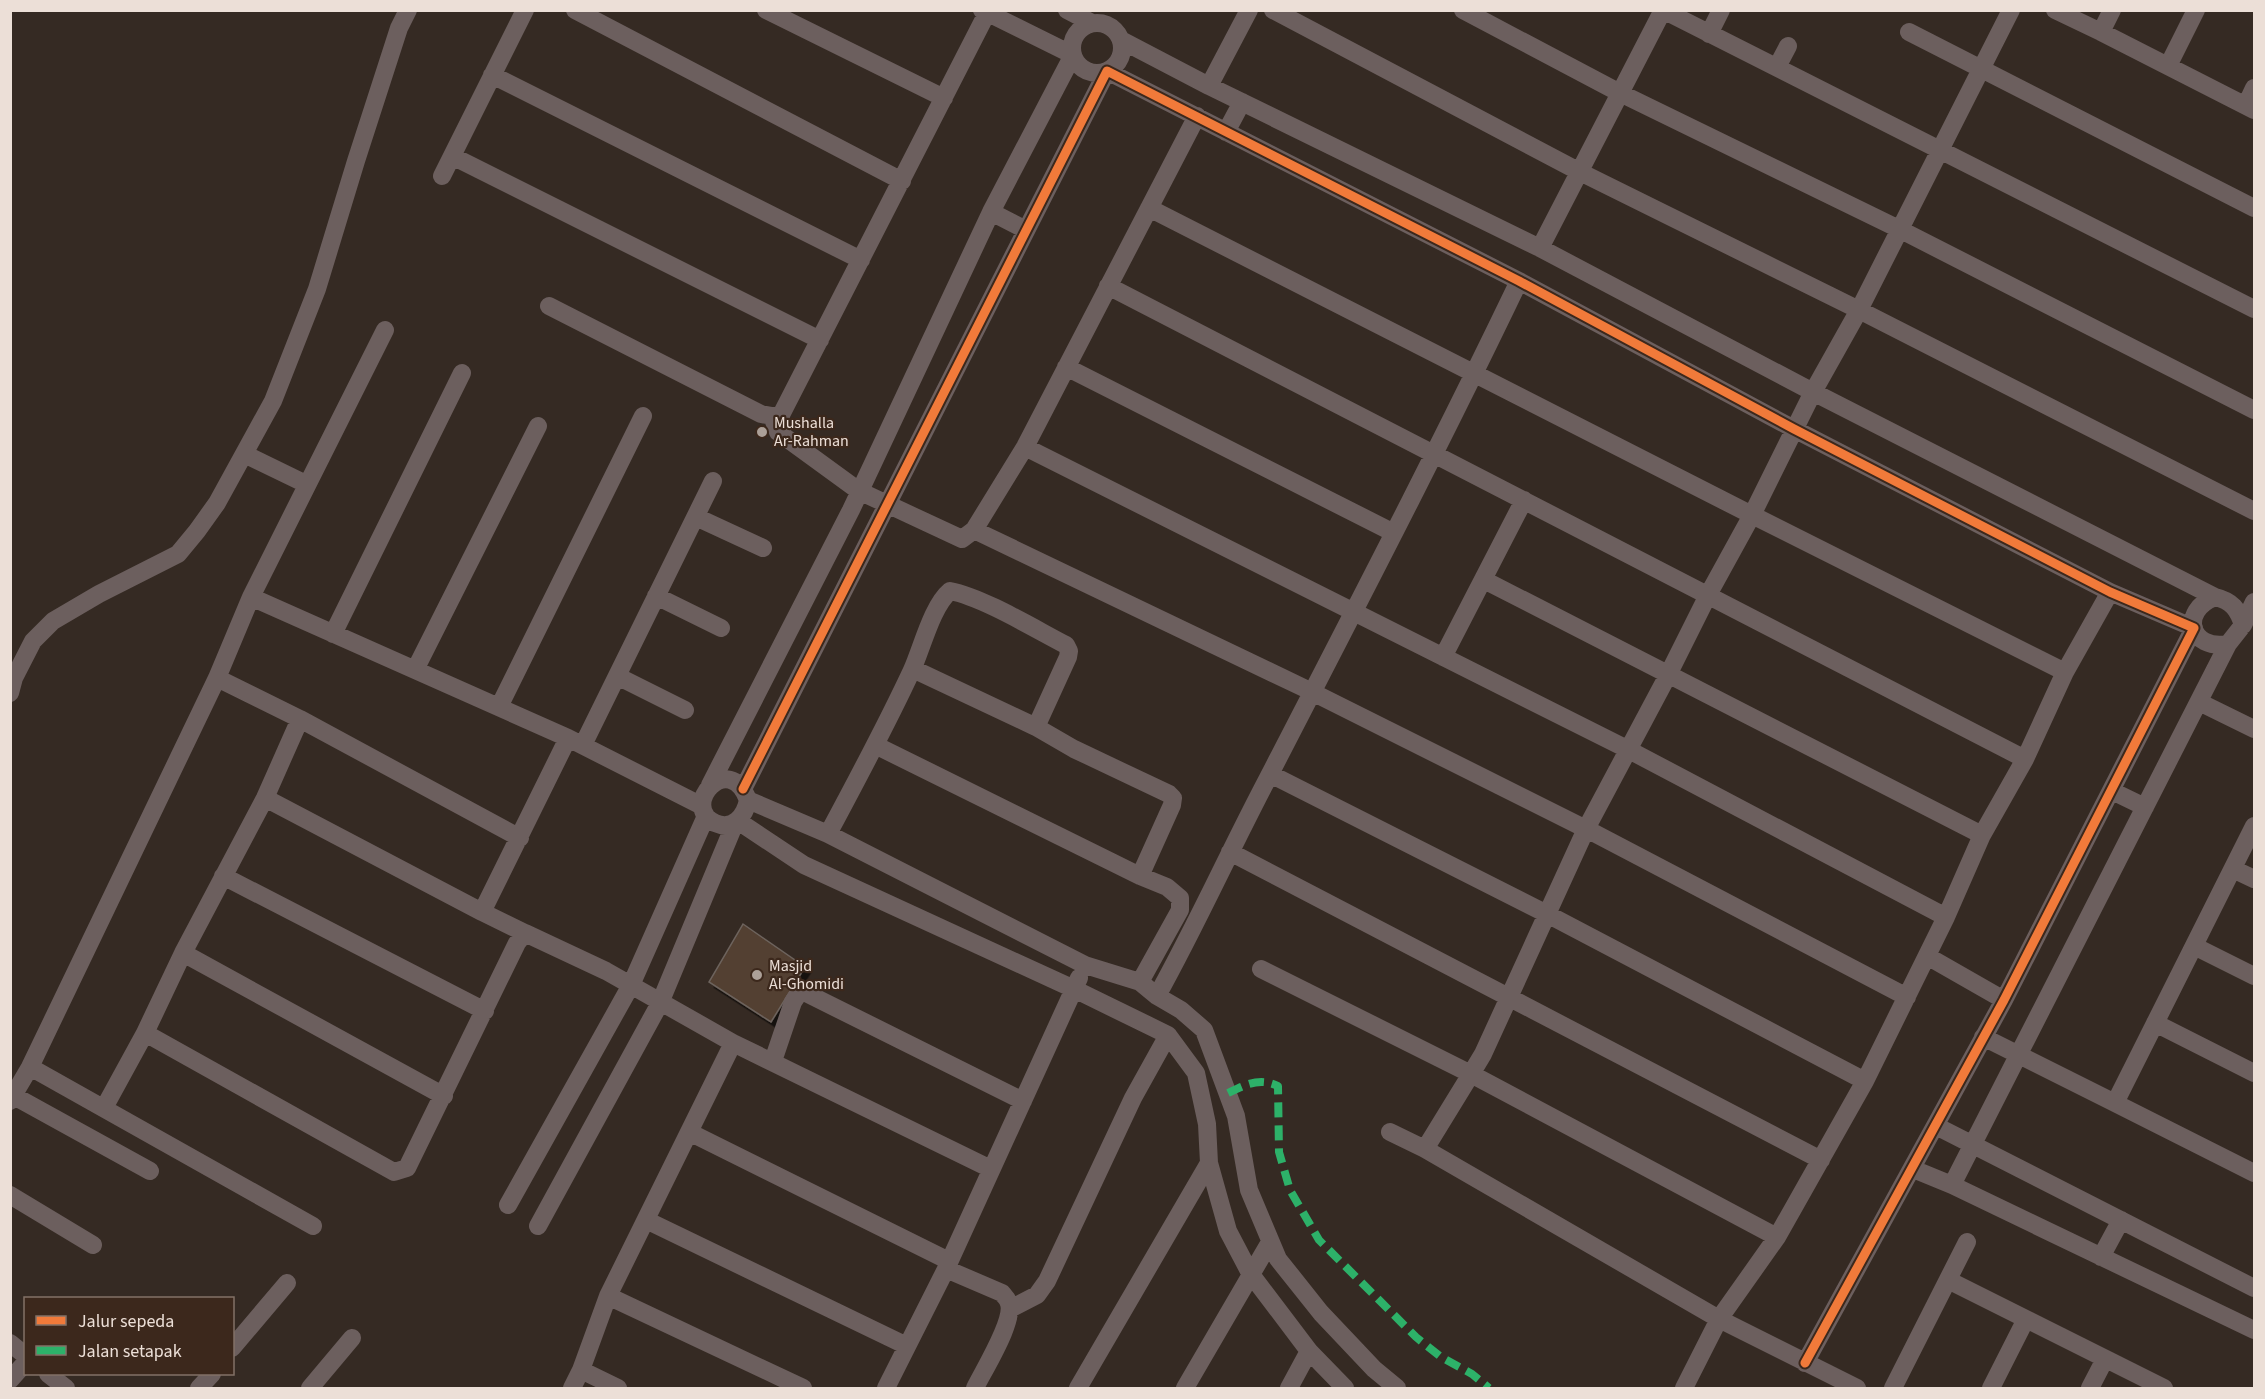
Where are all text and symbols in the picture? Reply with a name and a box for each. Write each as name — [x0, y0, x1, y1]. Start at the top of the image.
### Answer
place label: Mushalla Ar-Rahman — [774, 412, 849, 452]
marker: Mushalla Ar-Rahman — [755, 425, 769, 439]
place label: Masjid Al-Ghomidi — [769, 955, 844, 995]
marker: Masjid Al-Ghomidi — [750, 968, 764, 982]
legend — [24, 1297, 234, 1375]
text: Jalur sepeda — [78, 1309, 174, 1334]
text: Jalan setapak — [78, 1339, 182, 1364]

